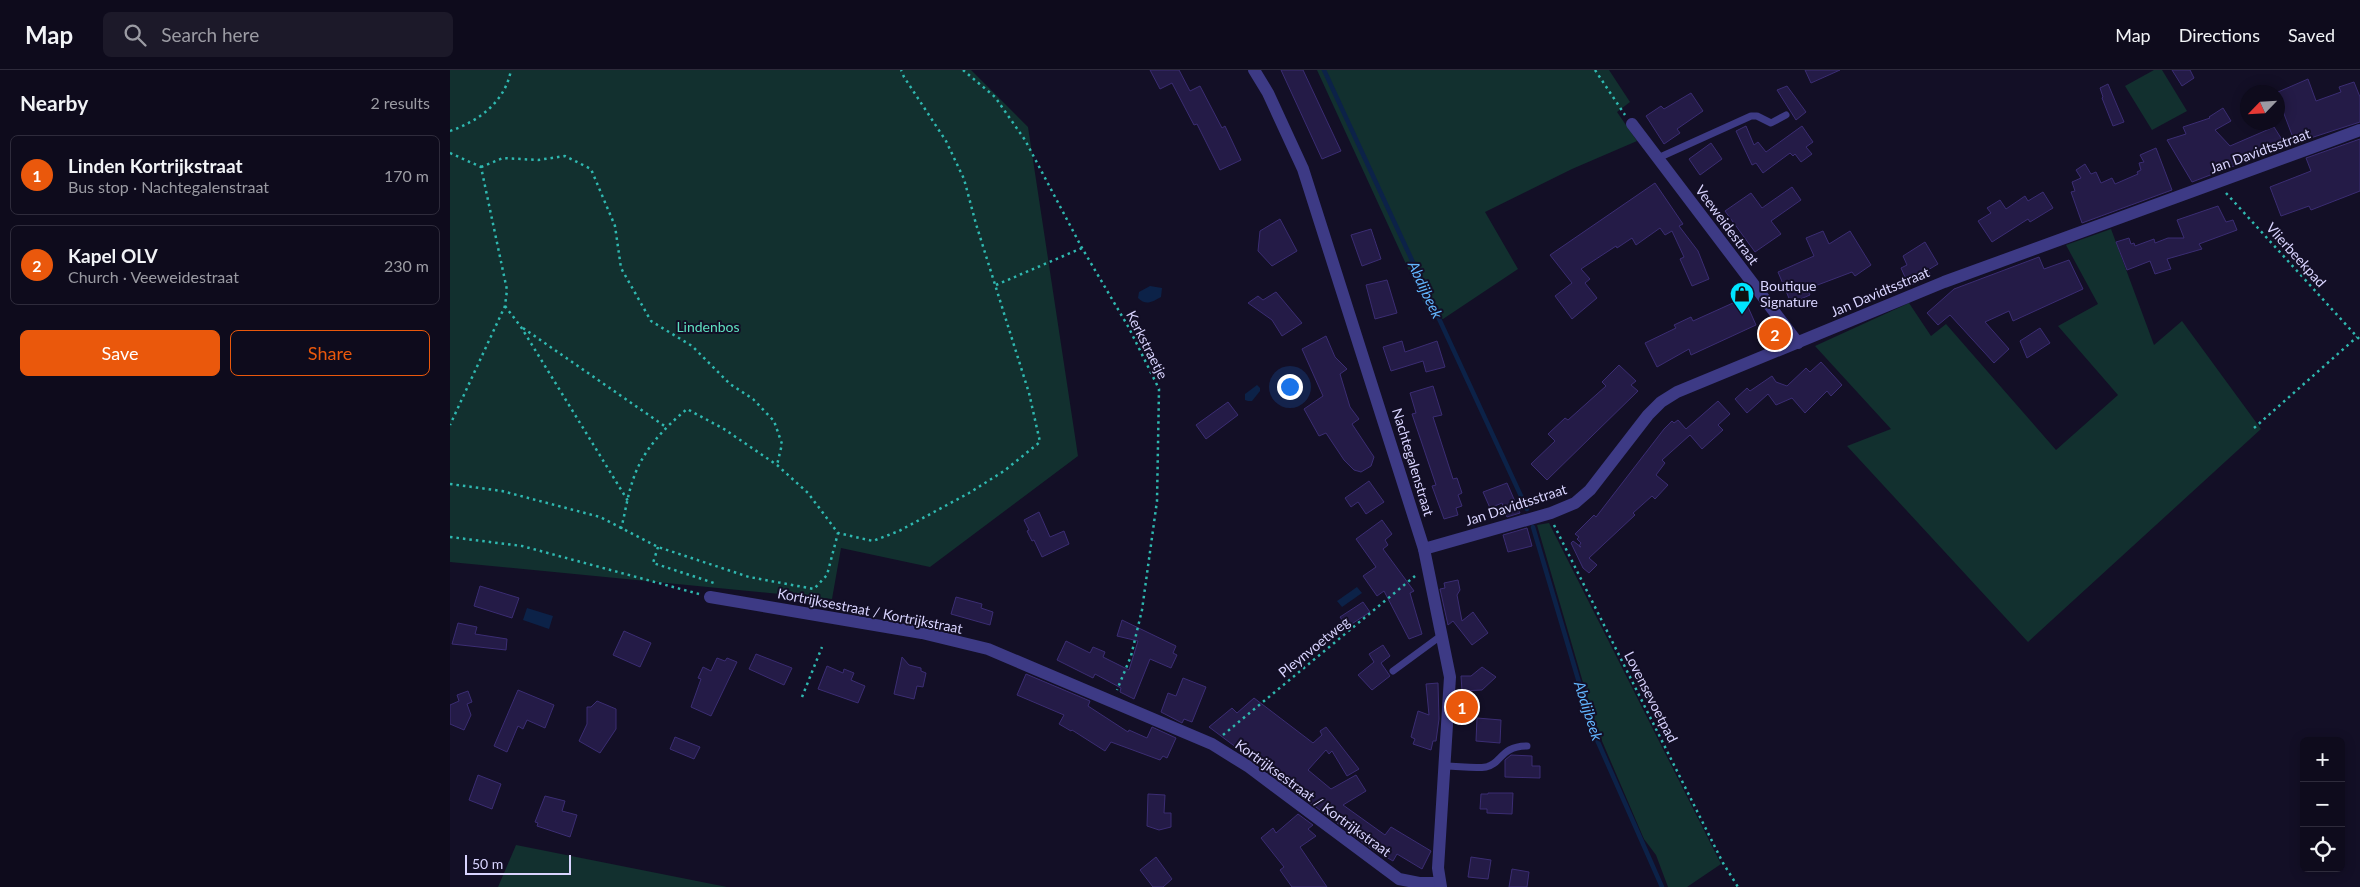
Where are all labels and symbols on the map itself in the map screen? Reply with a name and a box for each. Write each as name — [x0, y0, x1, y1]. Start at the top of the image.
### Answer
north arrow — [2240, 85, 2285, 130]
street label: Jan Davidtsstraat — [2207, 124, 2312, 177]
street label: Veeweidestraat — [1692, 182, 1763, 268]
street label: Vlierbeekpad — [2263, 219, 2330, 290]
water label: Abdijbeek — [1404, 257, 1447, 322]
street label: Jan Davidtsstraat — [1828, 263, 1932, 320]
place label: Boutique Signature — [1760, 277, 1818, 310]
shop icon: Boutique Signature — [1729, 281, 1755, 315]
street label: Kerkstraetje — [1123, 308, 1172, 382]
pin: 2 — [1759, 315, 1791, 353]
park label: Lindenbos — [676, 318, 740, 335]
your location — [1277, 374, 1303, 400]
street label: Nachtegalenstraat — [1389, 406, 1438, 518]
street label: Jan Davidtsstraat — [1463, 480, 1569, 529]
street label: Kortrijksestraat / Kortrijkstraat — [776, 584, 964, 637]
street label: Pleynvoetweg — [1275, 613, 1353, 680]
street label: Lovensevoetpad — [1621, 648, 1682, 745]
water label: Abdijbeek — [1571, 678, 1607, 744]
pin: 1 — [1446, 688, 1478, 726]
street label: Kortrijksestraat / Kortrijkstraat — [1232, 735, 1394, 860]
scale bar — [465, 852, 571, 875]

